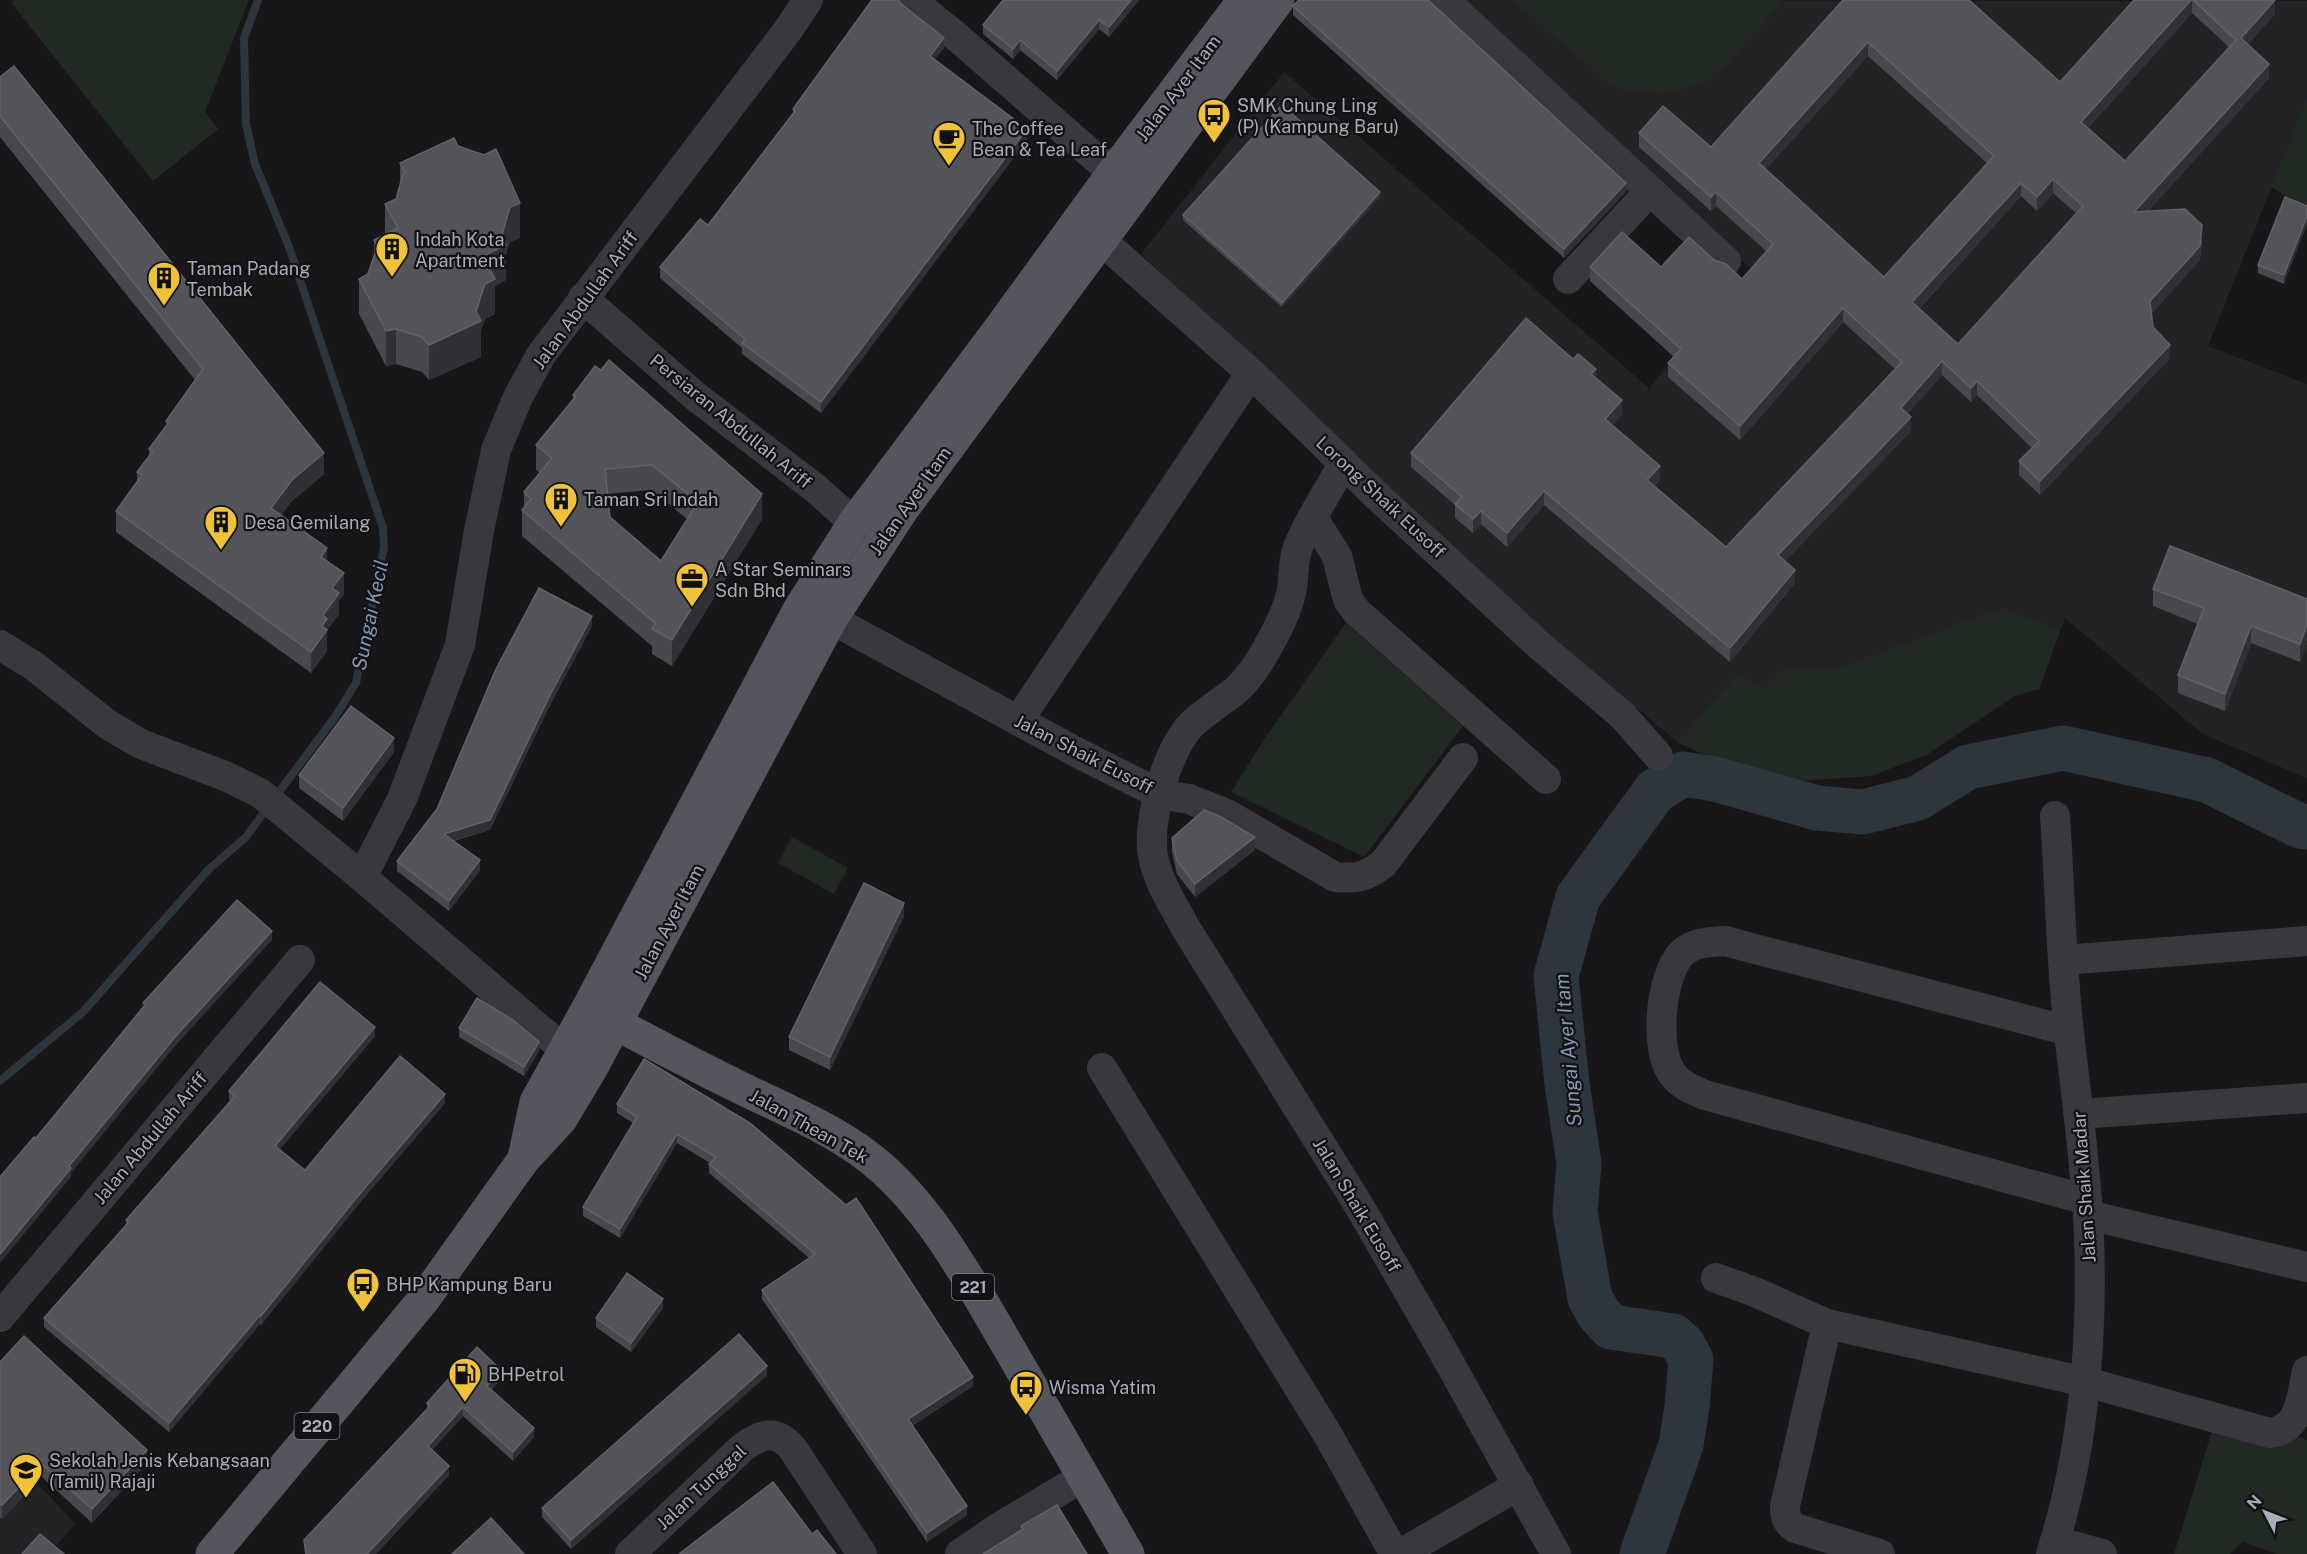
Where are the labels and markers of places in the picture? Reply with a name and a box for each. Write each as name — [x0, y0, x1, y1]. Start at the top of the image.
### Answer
place label: SMK Chung Ling (P) (Kampung Baru) — [1237, 95, 1399, 137]
bus stop icon: SMK Chung Ling (P) (Kampung Baru) — [1196, 97, 1232, 144]
place label: The Coffee Bean & Tea Leaf — [972, 118, 1107, 160]
cafe icon: The Coffee Bean & Tea Leaf — [931, 120, 967, 167]
place label: Indah Kota Apartment — [415, 229, 505, 271]
building icon: Indah Kota Apartment — [374, 231, 410, 278]
place label: Taman Padang Tembak — [187, 258, 310, 300]
building icon: Taman Padang Tembak — [146, 260, 182, 307]
building icon: Taman Sri Indah — [543, 481, 579, 528]
place label: Taman Sri Indah — [584, 489, 718, 510]
building icon: Desa Gemilang — [203, 504, 239, 551]
place label: Desa Gemilang — [244, 512, 371, 533]
place label: A Star Seminars Sdn Bhd — [715, 559, 851, 601]
office icon: A Star Seminars Sdn Bhd — [674, 561, 710, 608]
bus stop icon: BHP Kampung Baru — [345, 1266, 381, 1313]
place label: BHP Kampung Baru — [386, 1274, 552, 1295]
fuel station icon: BHPetrol — [447, 1356, 483, 1403]
place label: BHPetrol — [488, 1364, 565, 1385]
bus stop icon: Wisma Yatim — [1008, 1369, 1044, 1416]
place label: Wisma Yatim — [1049, 1377, 1156, 1398]
place label: Sekolah Jenis Kebangsaan (Tamil) Rajaji — [49, 1450, 270, 1492]
school or university icon: Sekolah Jenis Kebangsaan (Tamil) Rajaji — [8, 1452, 44, 1499]

